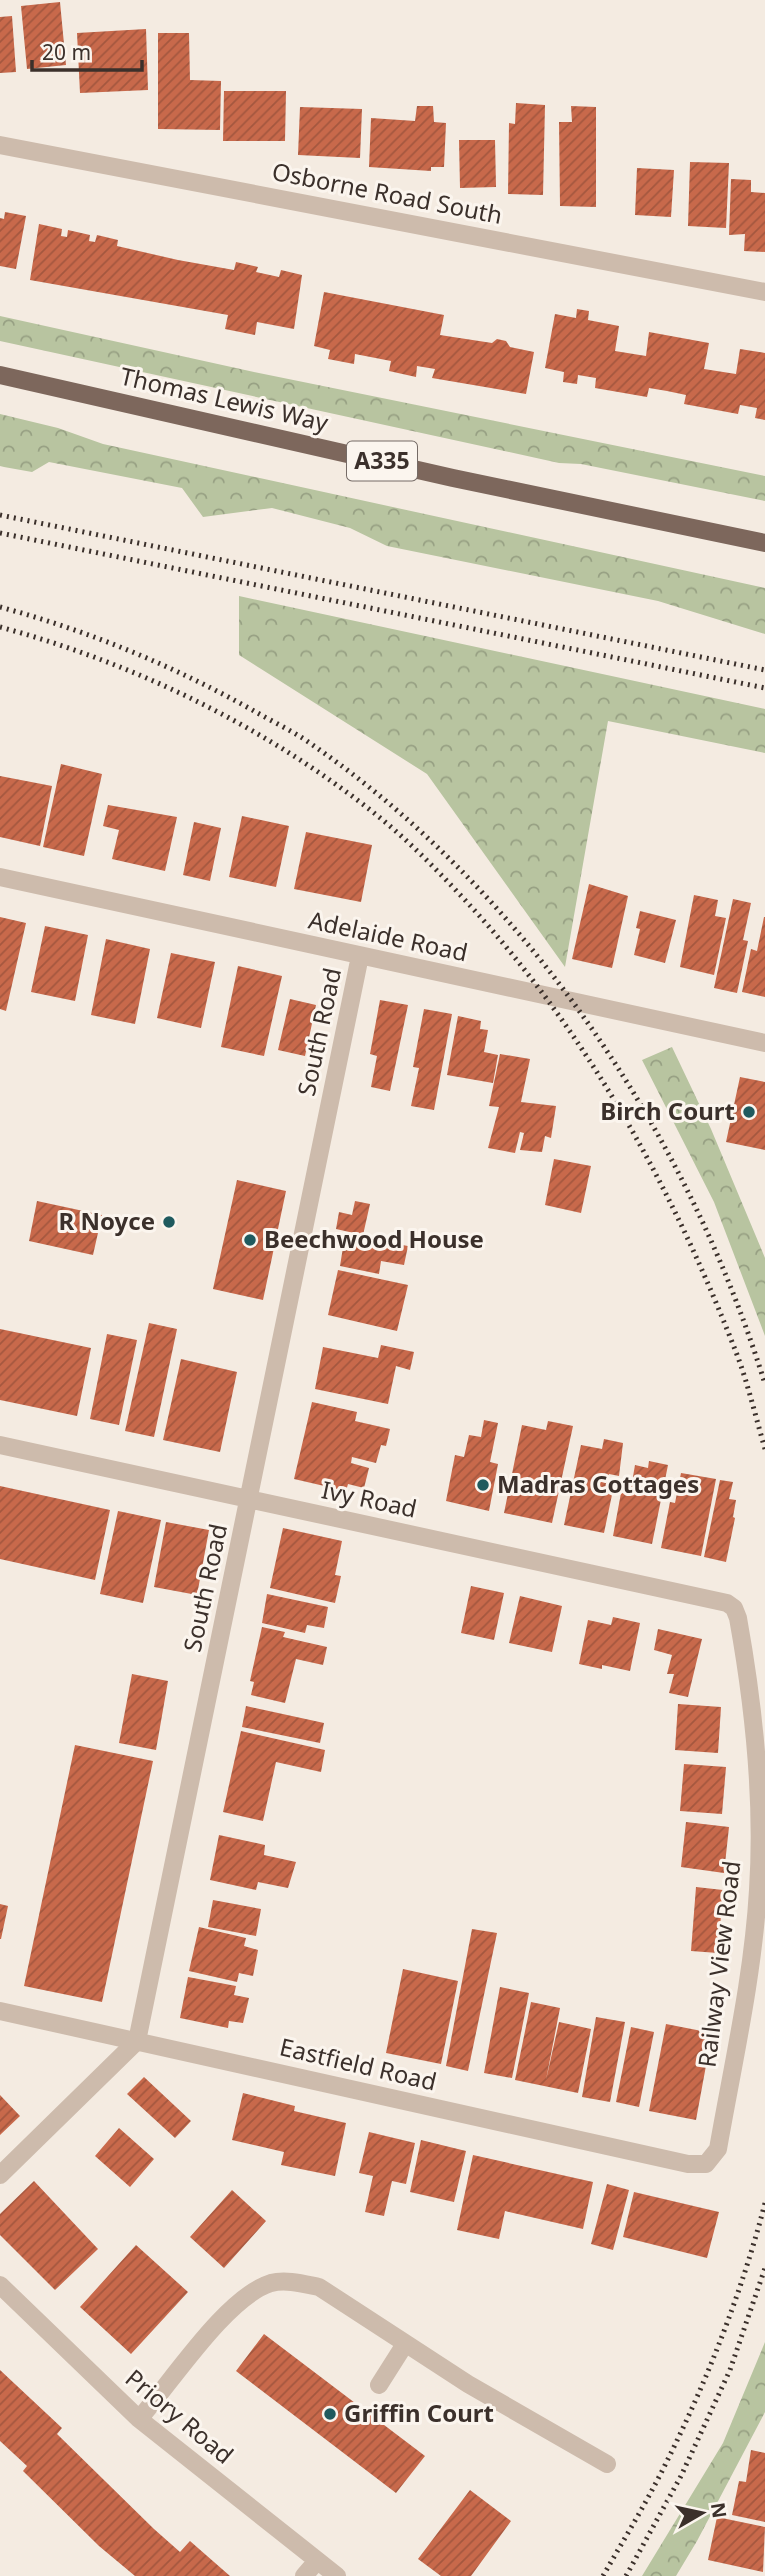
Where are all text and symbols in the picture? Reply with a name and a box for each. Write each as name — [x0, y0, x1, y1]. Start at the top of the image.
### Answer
scale bar — [32, 28, 142, 72]
text: 20 m — [42, 38, 91, 66]
street label: Osborne Road South — [269, 154, 505, 231]
street label: Thomas Lewis Way — [117, 359, 332, 439]
road number: A335 — [347, 442, 417, 481]
street label: Adelaide Road — [306, 903, 471, 968]
street label: South Road — [289, 965, 348, 1099]
place label: Birch Court — [600, 1094, 735, 1127]
marker: Birch Court — [741, 1104, 757, 1120]
place label: R Noyce — [59, 1204, 155, 1237]
marker: R Noyce — [161, 1214, 177, 1230]
place label: Beechwood House — [264, 1222, 484, 1255]
marker: Beechwood House — [242, 1232, 258, 1248]
place label: Madras Cottages — [497, 1467, 699, 1500]
street label: Ivy Road — [319, 1472, 420, 1525]
marker: Madras Cottages — [475, 1477, 491, 1493]
street label: South Road — [175, 1521, 234, 1655]
street label: Railway View Road — [689, 1859, 748, 2069]
street label: Eastfield Road — [277, 2029, 440, 2098]
street label: Priory Road — [119, 2361, 241, 2471]
place label: Griffin Court — [344, 2396, 494, 2429]
marker: Griffin Court — [322, 2406, 338, 2422]
north arrow — [667, 2478, 737, 2548]
text: N — [705, 2501, 733, 2520]

